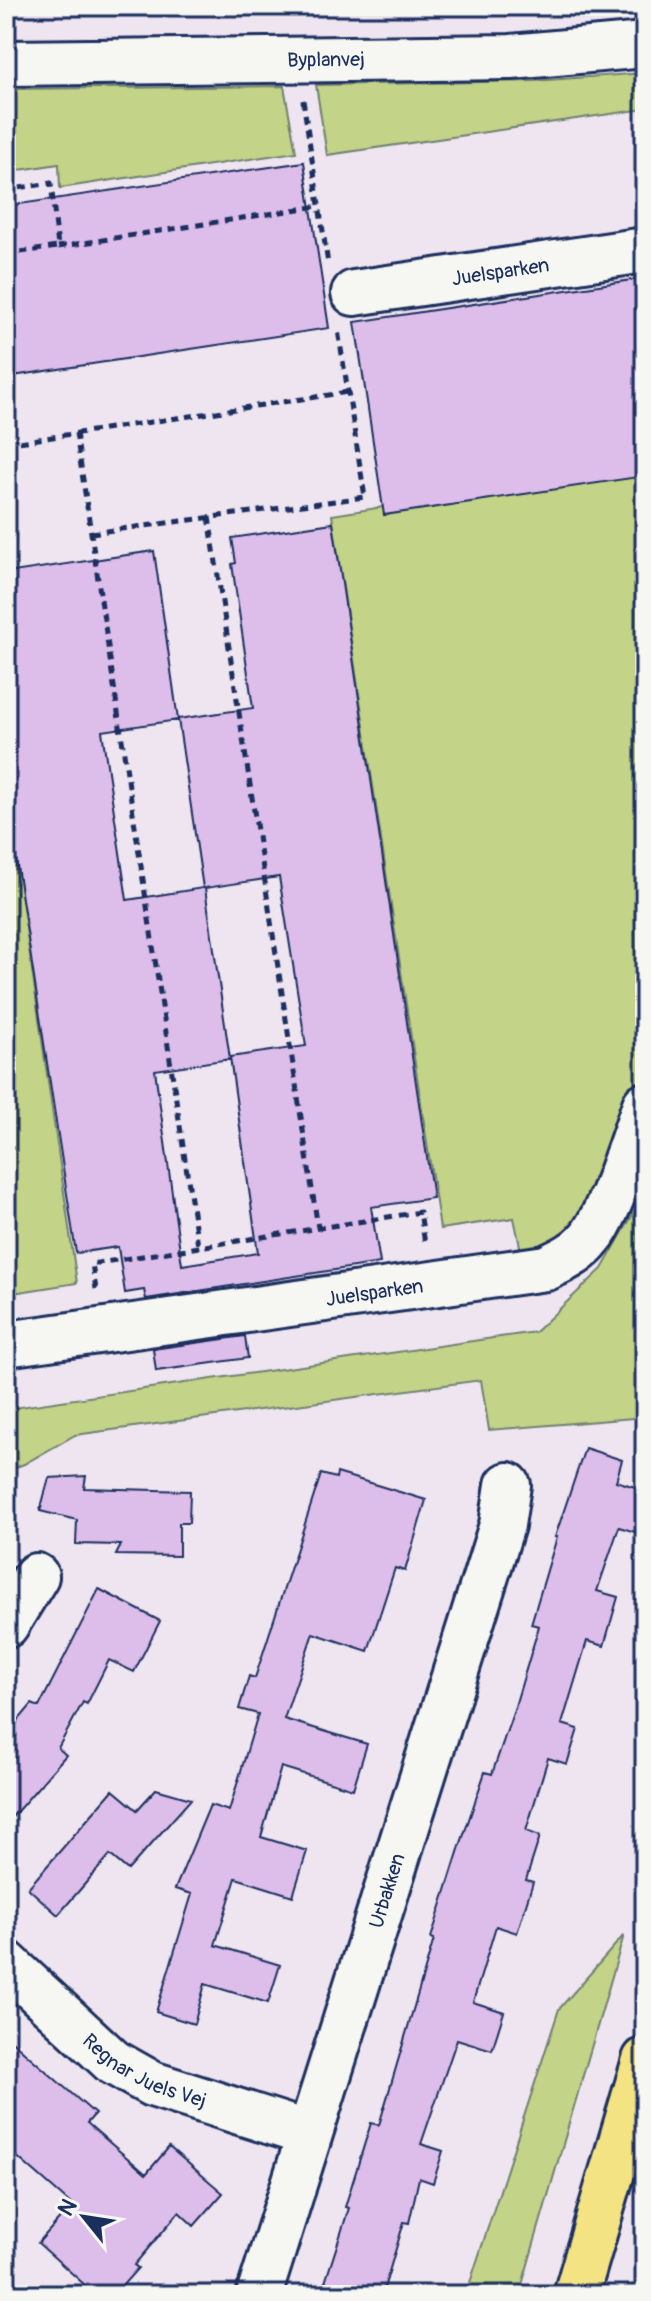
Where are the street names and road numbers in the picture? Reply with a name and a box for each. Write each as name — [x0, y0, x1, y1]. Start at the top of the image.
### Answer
street label: Byplanvej — [287, 46, 365, 72]
street label: Juelsparken — [450, 252, 551, 291]
street label: Juelsparken — [324, 1273, 425, 1311]
street label: Urbakken — [363, 1850, 410, 1931]
street label: Regnar Juels Vej — [78, 2028, 209, 2113]

